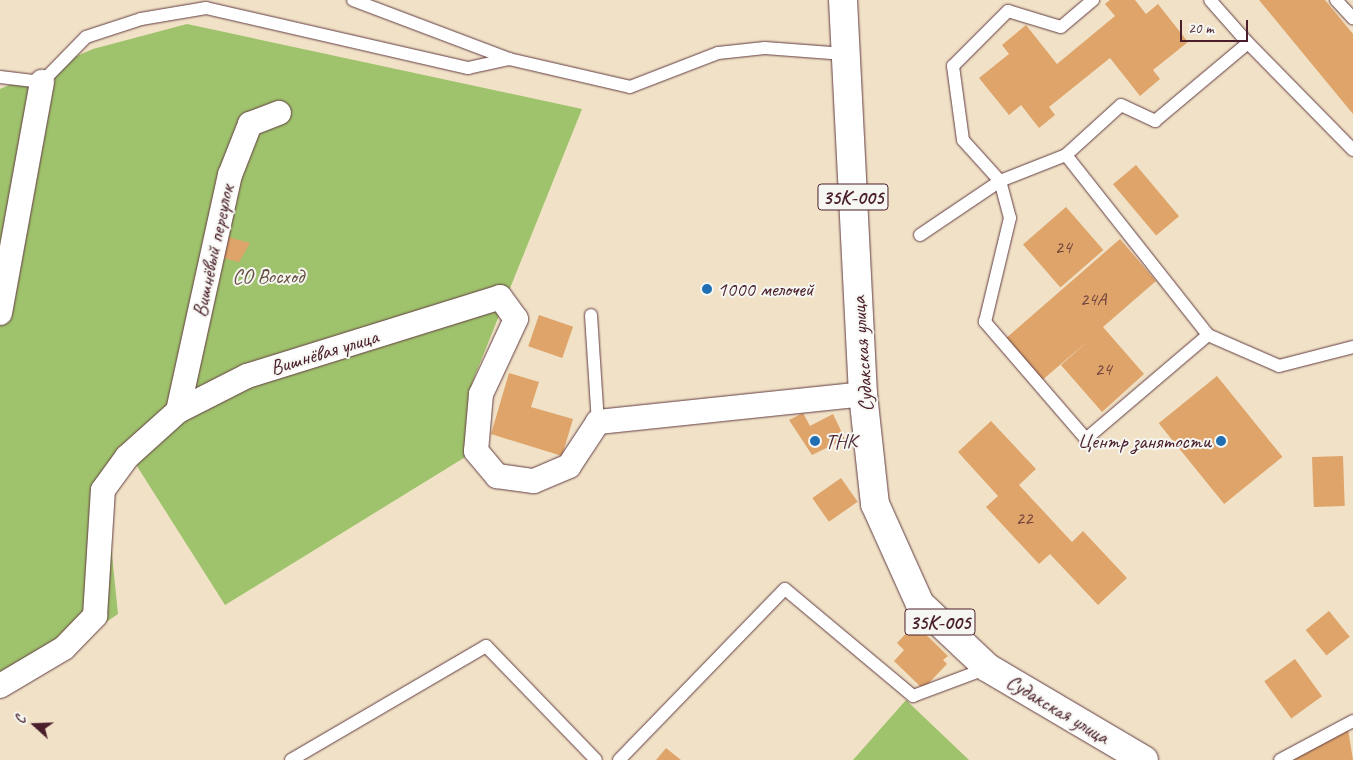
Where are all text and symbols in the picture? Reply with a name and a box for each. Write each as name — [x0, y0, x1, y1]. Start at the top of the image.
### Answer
scale bar — [1183, 10, 1250, 42]
text: 20 m — [1188, 19, 1214, 38]
road number: 35К-005 — [817, 180, 889, 214]
street label: Вишнёвый переулок — [187, 183, 239, 319]
house number: 24 — [1054, 237, 1072, 259]
park label: СО Восход — [232, 263, 304, 289]
place label: 1000 мелочей — [717, 276, 813, 302]
marker: 1000 мелочей — [701, 283, 713, 295]
house number: 24А — [1080, 289, 1106, 311]
street label: Судакская улица — [845, 295, 879, 413]
street label: Вишнёвая улица — [266, 323, 382, 381]
house number: 24 — [1094, 359, 1112, 381]
place label: ТНК — [825, 428, 857, 454]
place label: Центр занятости — [1079, 428, 1211, 454]
marker: ТНК — [809, 435, 821, 447]
marker: Центр занятости — [1215, 435, 1227, 447]
house number: 22 — [1015, 508, 1033, 530]
road number: 35К-005 — [904, 604, 976, 640]
street label: Судакская улица — [1001, 668, 1115, 750]
north arrow — [10, 700, 60, 750]
text: С — [11, 714, 30, 726]

